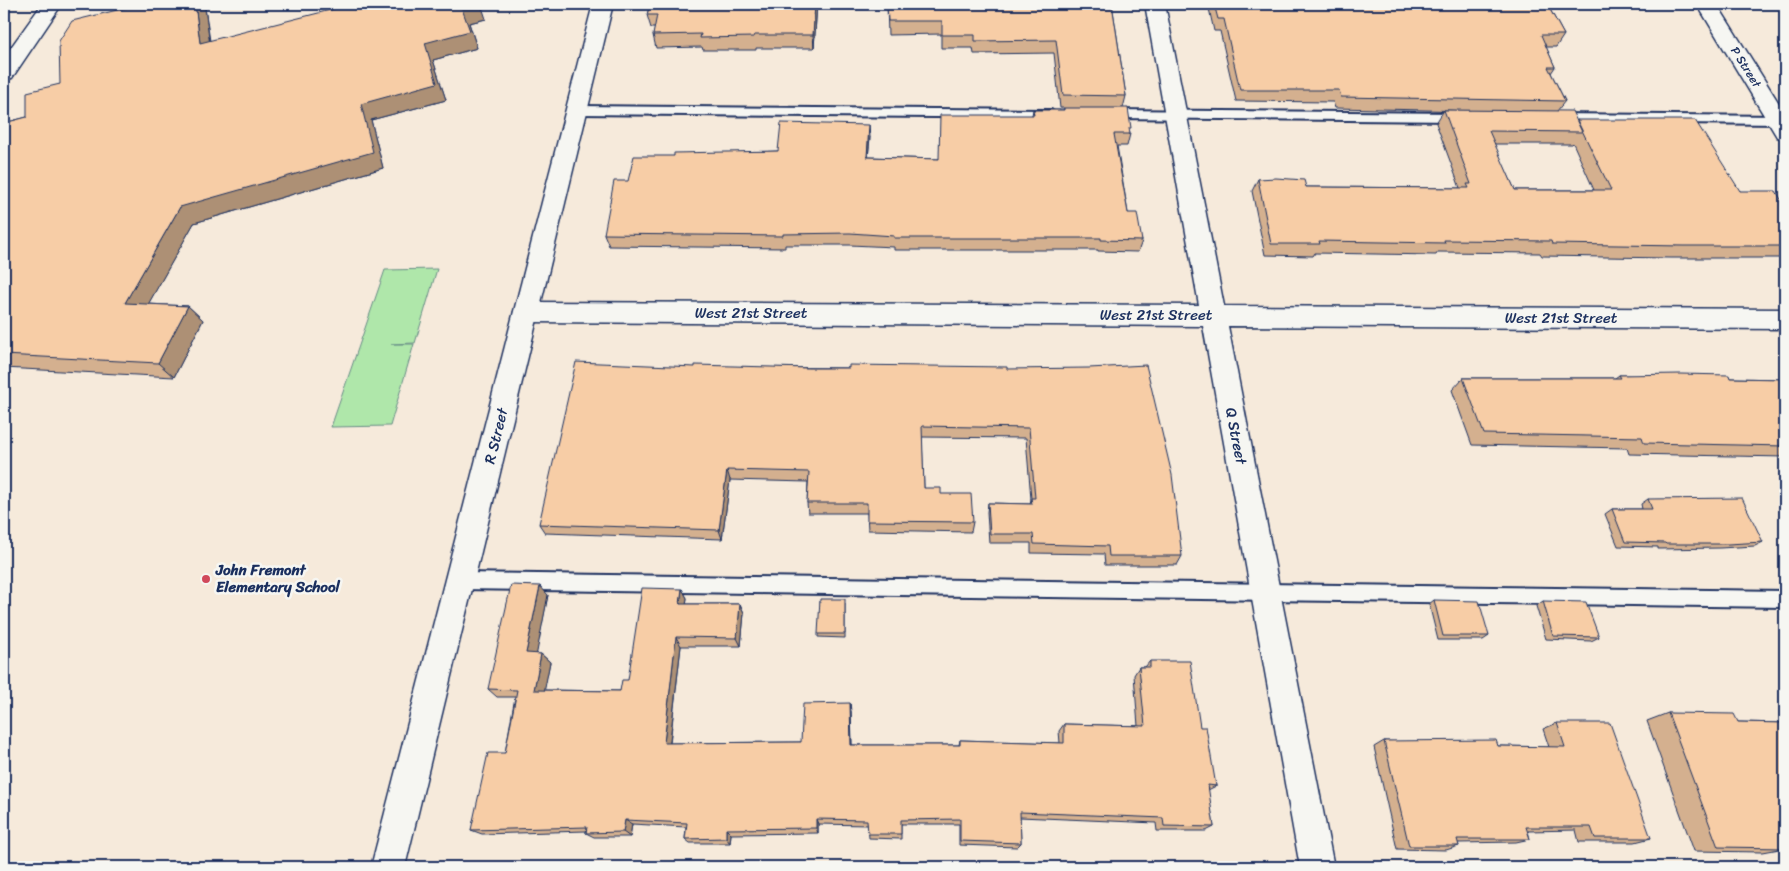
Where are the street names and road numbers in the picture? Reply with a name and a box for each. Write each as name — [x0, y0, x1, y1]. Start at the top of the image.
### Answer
street label: P Street — [1725, 42, 1768, 93]
street label: West 21st Street — [695, 300, 808, 326]
street label: West 21st Street — [1100, 302, 1213, 328]
street label: West 21st Street — [1505, 305, 1618, 331]
street label: R Street — [477, 404, 516, 467]
street label: Q Street — [1218, 405, 1254, 467]

